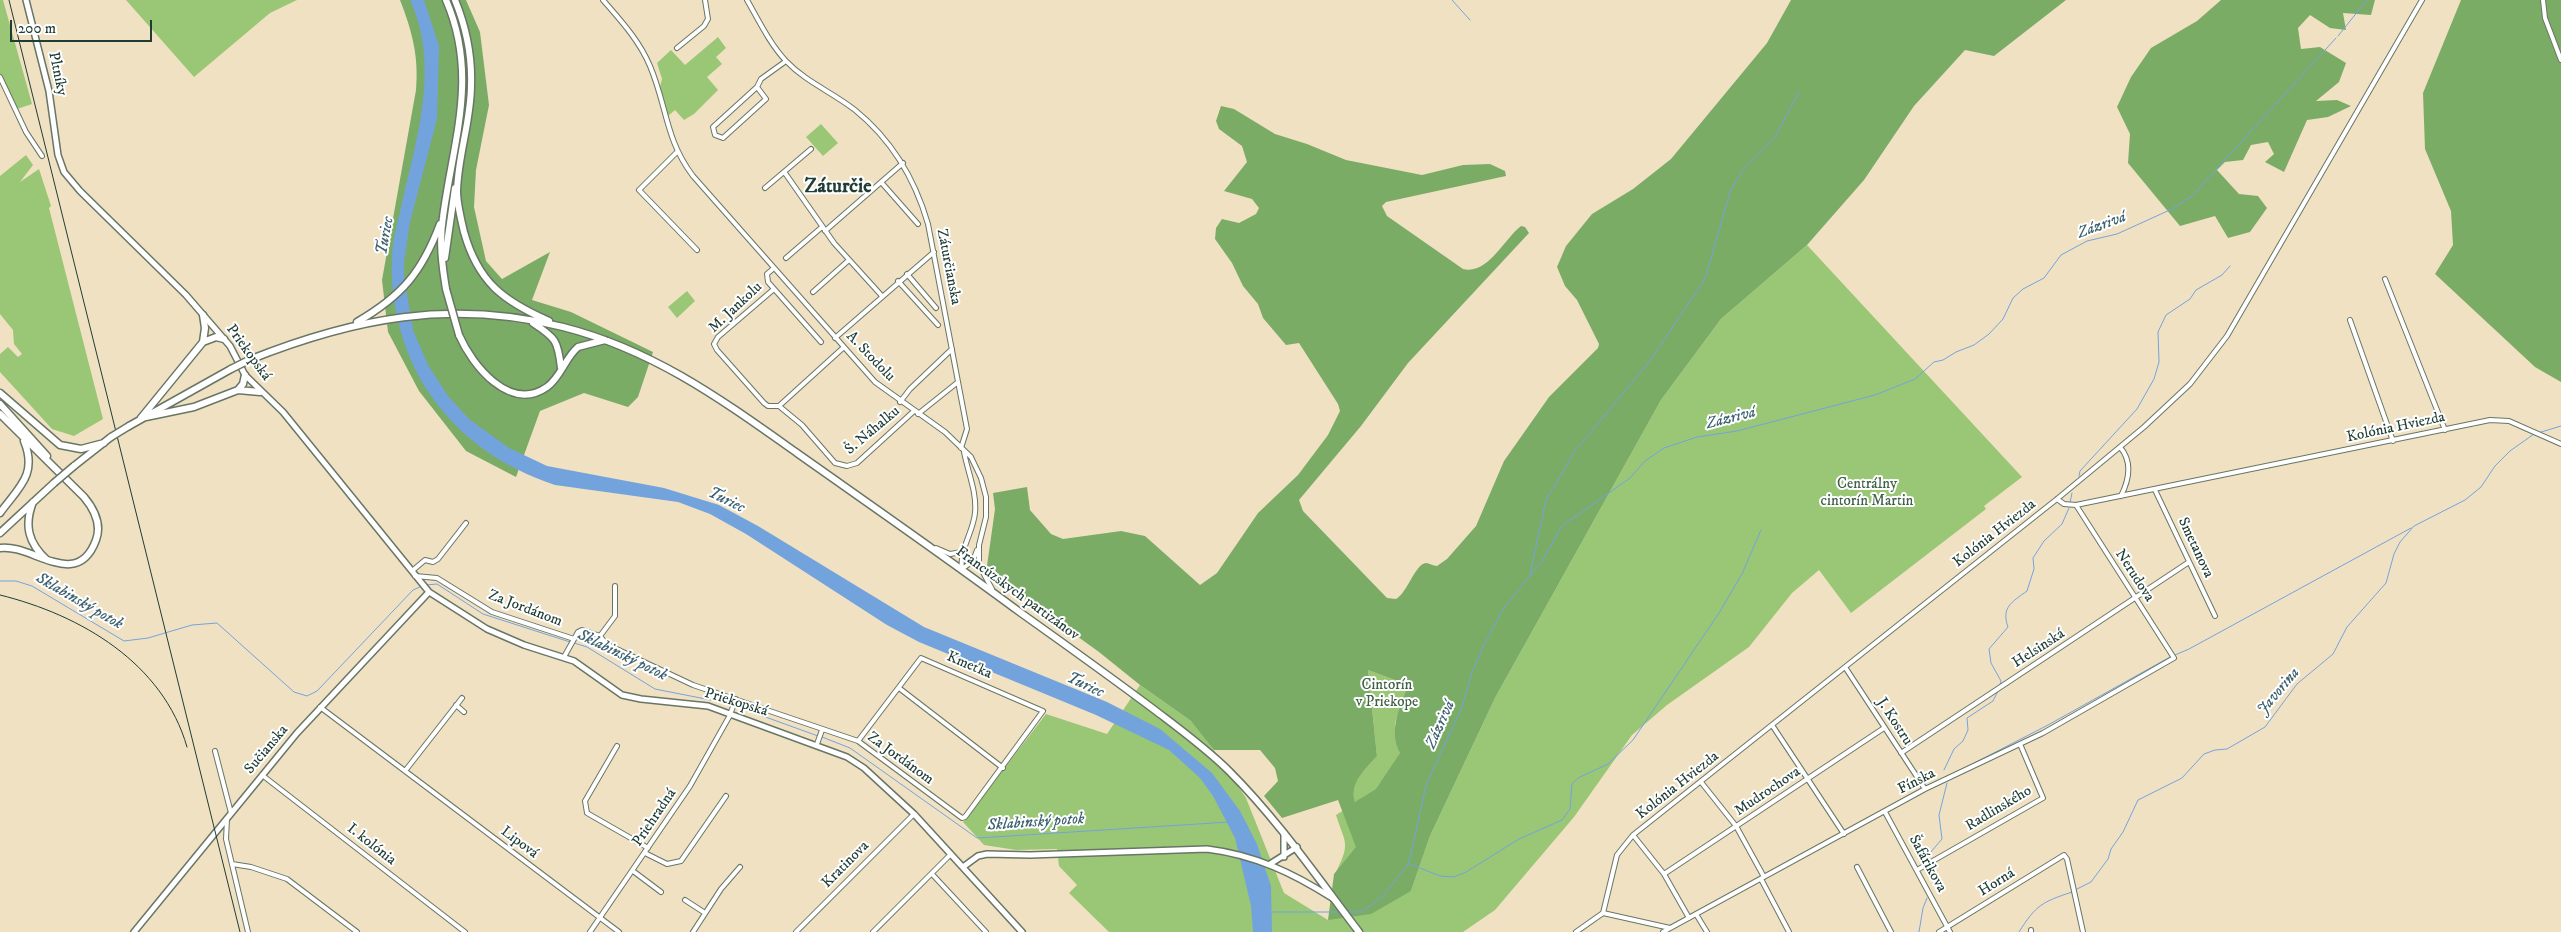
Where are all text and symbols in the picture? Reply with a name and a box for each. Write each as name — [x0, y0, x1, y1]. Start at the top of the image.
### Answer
scale bar — [12, 10, 155, 42]
text: 200 m — [18, 19, 56, 38]
street label: Pltníky — [44, 51, 70, 97]
district label: Záturčie — [805, 176, 871, 200]
water label: Zázrivá — [2075, 208, 2129, 244]
water label: Turiec — [373, 215, 399, 257]
street label: Záturčianska — [932, 228, 964, 306]
street label: M. Jankolu — [706, 279, 766, 337]
street label: Priekopská — [222, 321, 274, 385]
street label: A. Stodolu — [842, 328, 898, 386]
street label: Š. Náhalku — [842, 403, 904, 459]
water label: Zázrivá — [1704, 404, 1758, 434]
street label: Kolónia Hviezda — [2345, 409, 2447, 447]
park label: Centrálny cintorín Martin — [1821, 476, 1913, 511]
water label: Turiec — [704, 484, 748, 518]
street label: Kolónia Hviezda — [1950, 496, 2040, 572]
street label: Smetanova — [2173, 515, 2217, 581]
street label: Francúzskych partizánov — [952, 543, 1082, 645]
street label: Nerudova — [2110, 546, 2158, 606]
water label: Sklabinský potok — [32, 569, 126, 635]
street label: Za Jordánom — [485, 587, 565, 631]
street label: Helsinská — [2010, 625, 2068, 673]
water label: Sklabinský potok — [574, 626, 670, 686]
street label: Kmeťka — [944, 648, 994, 684]
water label: Javorina — [2254, 664, 2304, 720]
water label: Turiec — [1063, 669, 1107, 703]
park label: Cintorín v Priekope — [1356, 677, 1418, 712]
street label: Priekopská — [702, 685, 770, 721]
street label: J. Kostru — [1872, 695, 1916, 749]
water label: Zázrivá — [1422, 698, 1460, 752]
street label: Sučianska — [241, 722, 293, 778]
street label: Za Jordánom — [863, 729, 937, 789]
street label: Kolónia Hviezda — [1633, 748, 1723, 824]
street label: Mudrochova — [1732, 763, 1804, 821]
street label: Fínska — [1895, 765, 1939, 799]
street label: Radlinského — [1963, 782, 2035, 836]
street label: Priehradná — [629, 786, 681, 850]
water label: Sklabinský potok — [987, 810, 1085, 836]
street label: I. kolónia — [343, 820, 399, 870]
street label: Lipová — [497, 823, 541, 863]
street label: Šafárikova — [1904, 832, 1950, 896]
street label: Kratinova — [819, 838, 873, 892]
street label: Horná — [1976, 865, 2018, 901]

